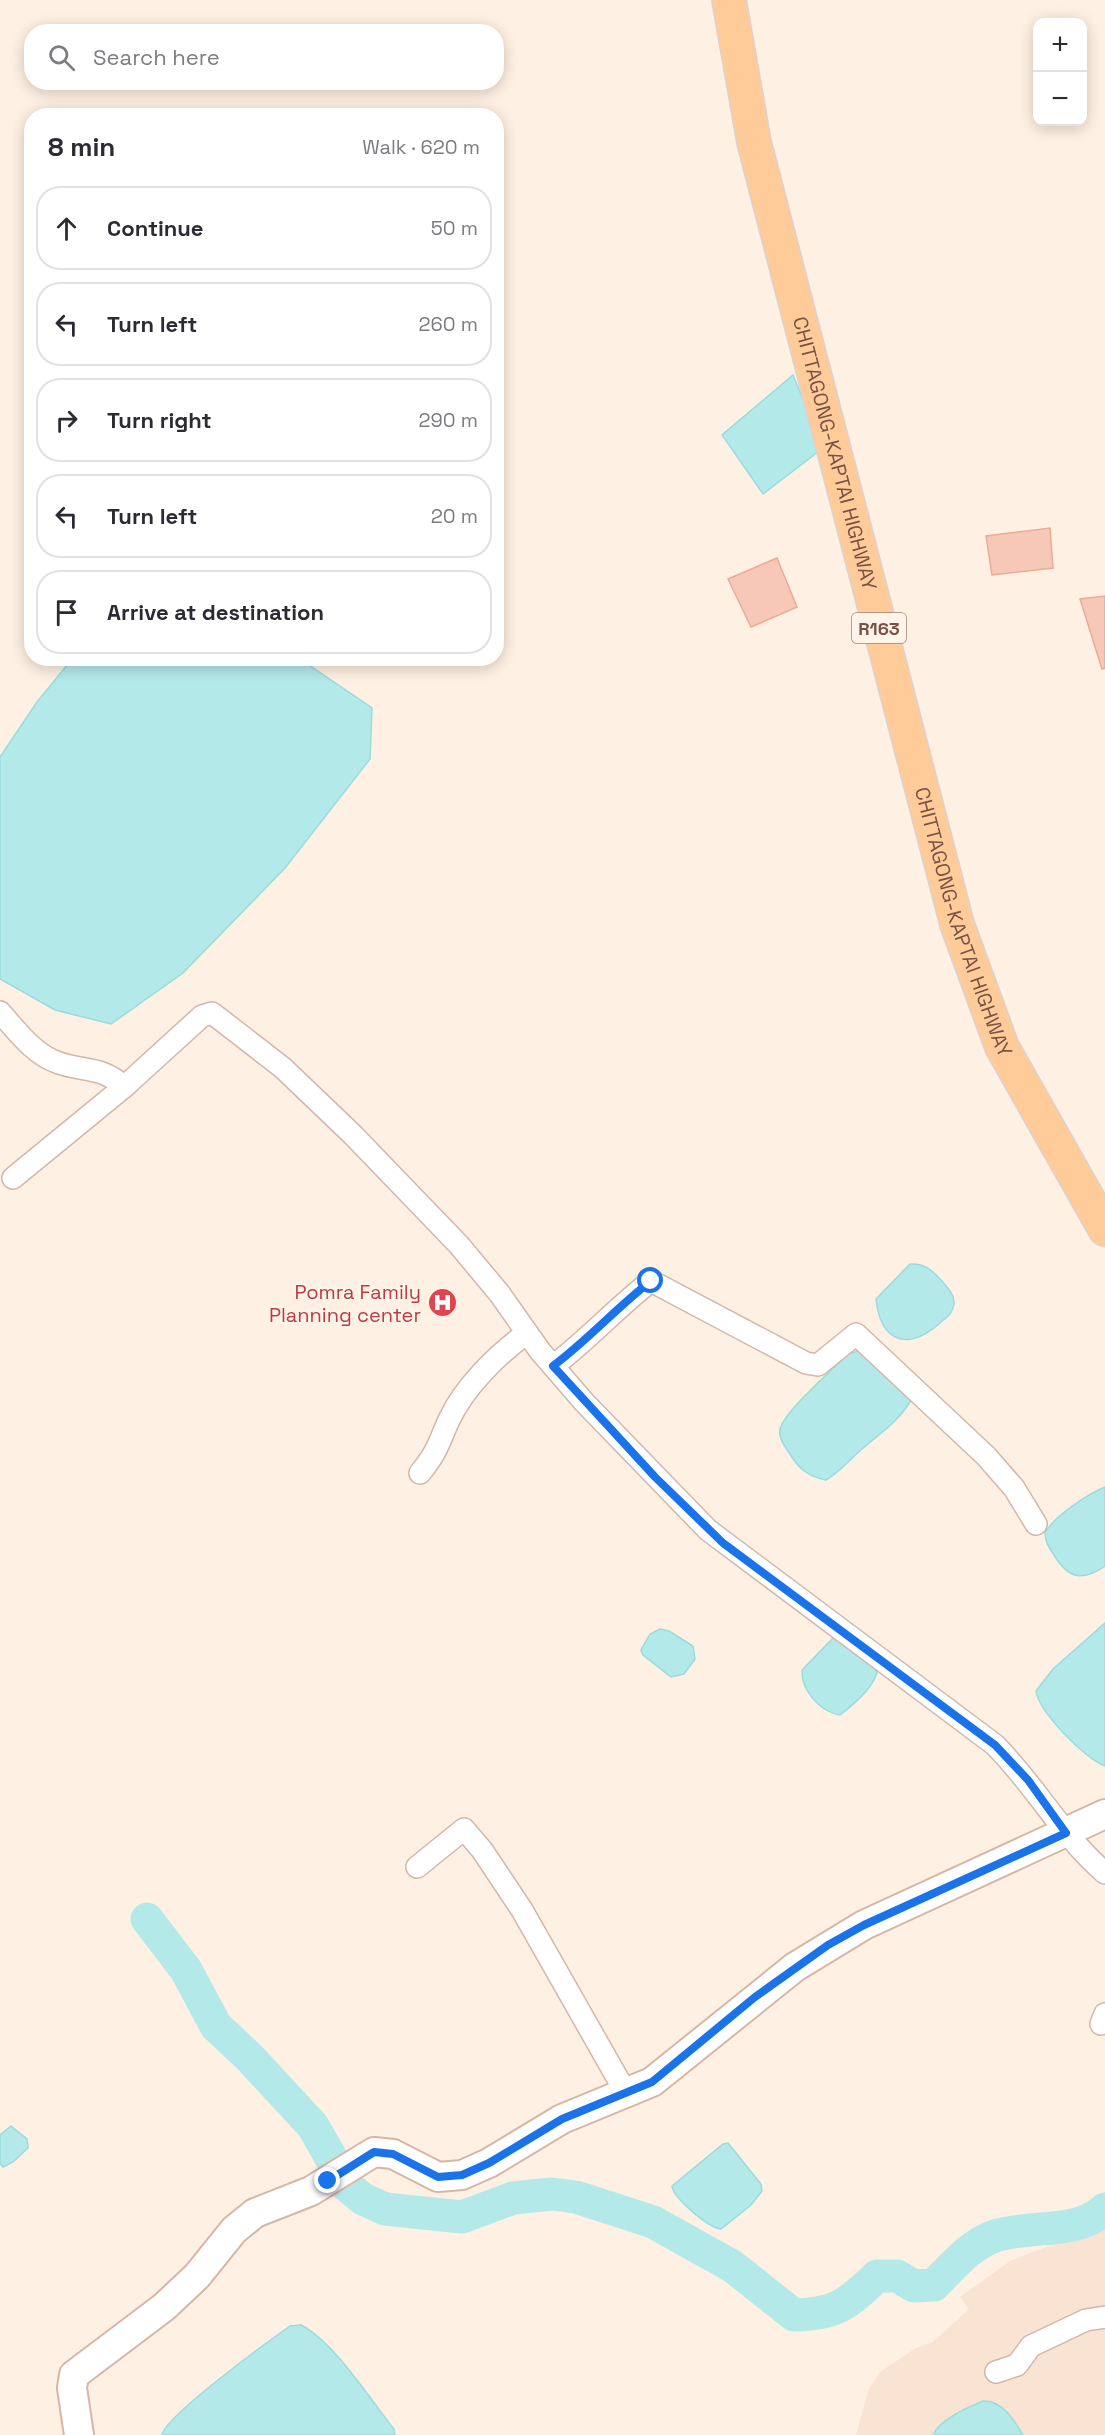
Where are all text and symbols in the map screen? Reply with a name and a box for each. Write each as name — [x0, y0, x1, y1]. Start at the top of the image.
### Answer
map controls — [1033, 18, 1087, 126]
button: + — [1033, 18, 1087, 72]
search box — [24, 24, 504, 90]
icon: search — [45, 41, 78, 74]
text: Search here — [93, 43, 220, 71]
button: − — [1033, 72, 1087, 126]
text: 8 min — [48, 130, 115, 164]
text: Walk · 620 m — [362, 134, 480, 160]
icon: ahead — [50, 212, 83, 245]
text: Continue — [107, 214, 203, 242]
text: 50 m — [431, 215, 478, 241]
icon: left — [50, 308, 83, 341]
text: Turn left — [107, 310, 197, 338]
text: 260 m — [419, 311, 478, 337]
street label: CHITTAGONG-KAPTAI HIGHWAY — [787, 314, 883, 593]
icon: right — [50, 404, 83, 437]
text: Turn right — [107, 406, 212, 434]
text: 290 m — [419, 407, 478, 433]
icon: left — [50, 500, 83, 533]
text: Turn left — [107, 502, 197, 530]
text: 20 m — [431, 503, 478, 529]
icon: arrive — [50, 596, 83, 629]
text: Arrive at destination — [107, 598, 324, 626]
road number: R163 — [852, 613, 906, 643]
street label: CHITTAGONG-KAPTAI HIGHWAY — [909, 784, 1018, 1062]
route start — [637, 1267, 663, 1293]
place label: Pomra Family Planning center — [269, 1279, 421, 1328]
hospital icon: Pomra Family Planning center — [426, 1287, 458, 1319]
route end — [314, 2167, 340, 2193]

